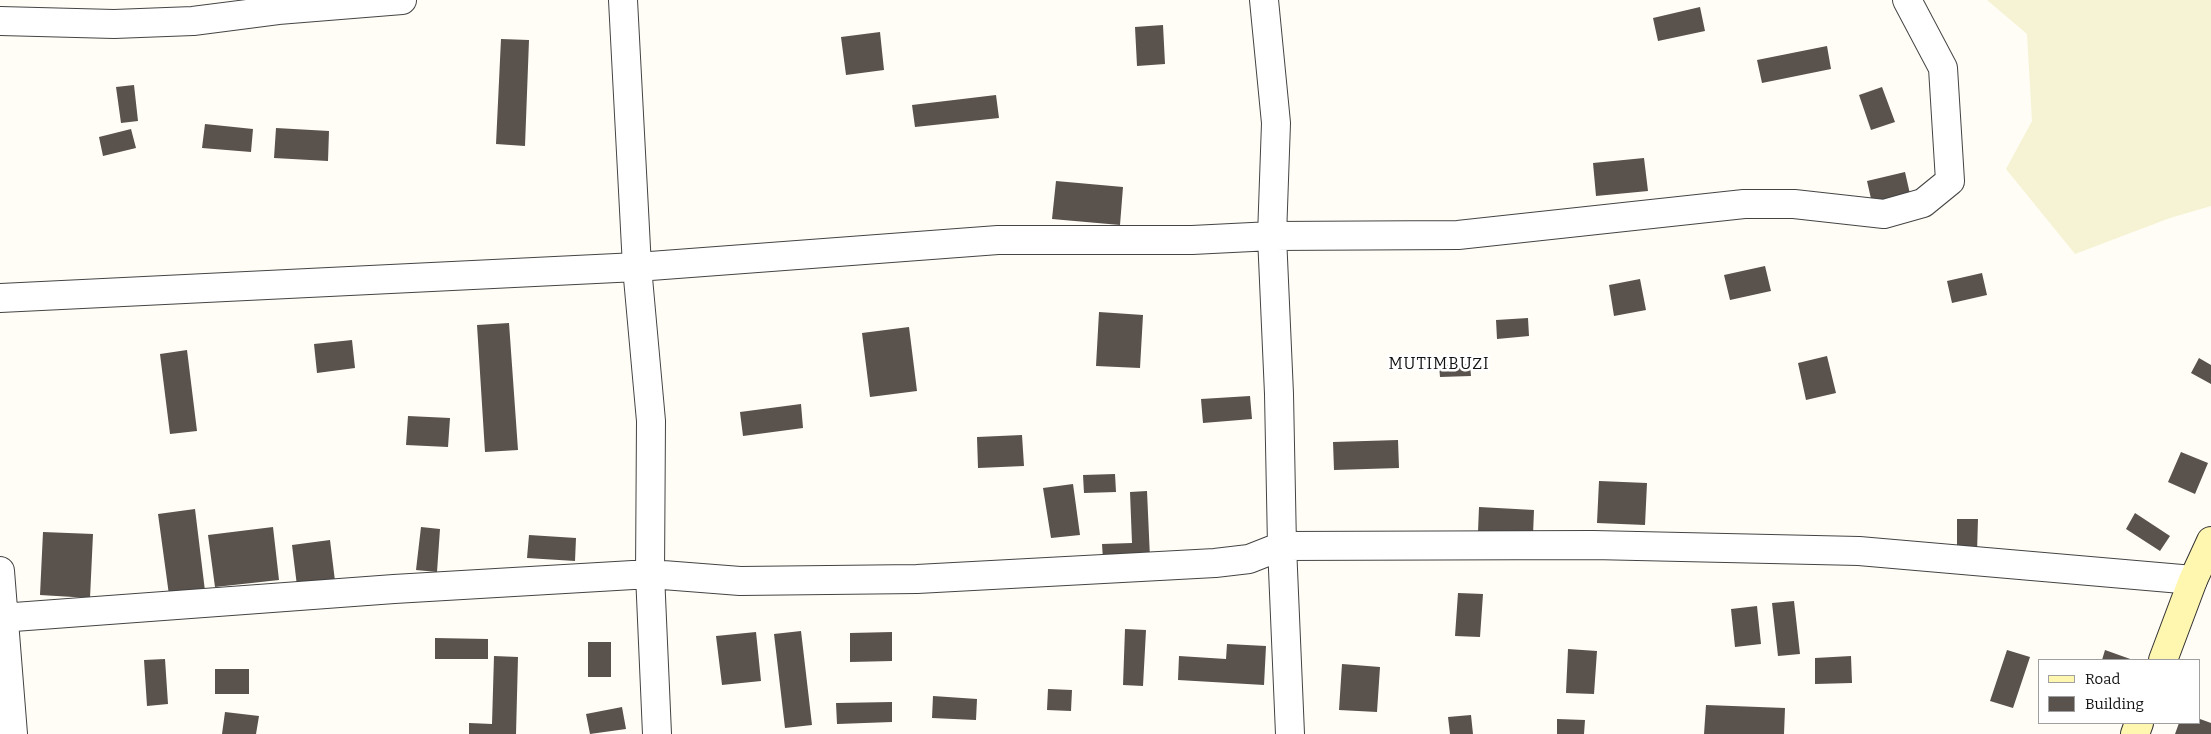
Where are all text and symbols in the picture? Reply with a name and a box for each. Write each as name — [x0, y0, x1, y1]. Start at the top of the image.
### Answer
district label: MUTIMBUZI — [1387, 355, 1491, 375]
legend — [2038, 659, 2201, 724]
text: Road — [2085, 670, 2120, 688]
text: Building — [2085, 695, 2144, 713]

